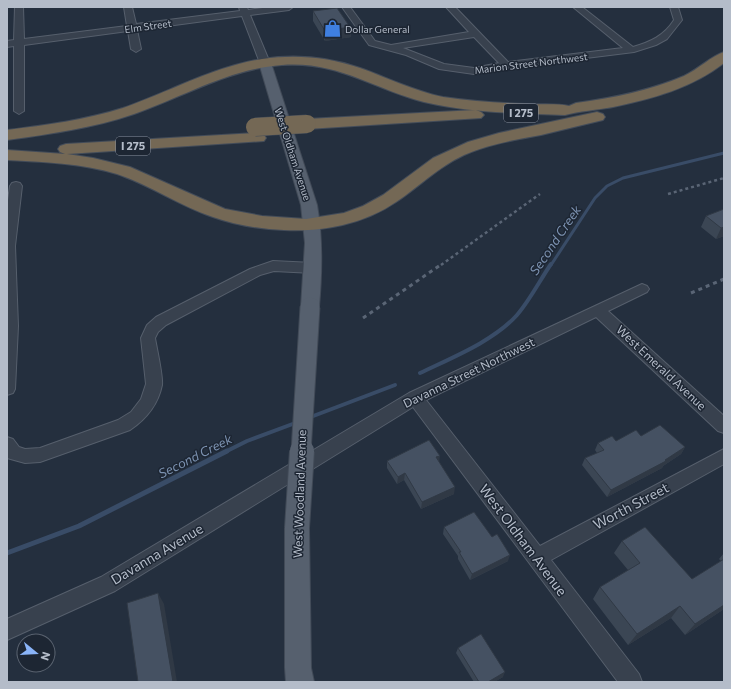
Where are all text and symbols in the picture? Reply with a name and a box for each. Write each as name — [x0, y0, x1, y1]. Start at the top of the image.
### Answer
street label: Elm Street — [124, 17, 172, 35]
shop icon: Dollar General — [322, 19, 342, 39]
place label: Dollar General — [345, 23, 410, 35]
street label: Marion Street Northwest — [474, 50, 588, 76]
road number: I 275 — [504, 104, 538, 122]
street label: West Oldham Avenue — [272, 106, 314, 202]
road number: I 275 — [116, 137, 150, 155]
water label: Second Creek — [526, 201, 585, 278]
street label: West Emerald Avenue — [614, 322, 709, 412]
street label: Davanna Street Northwest — [401, 334, 537, 410]
water label: Second Creek — [155, 430, 235, 481]
street label: West Woodland Avenue — [290, 430, 308, 558]
street label: Worth Street — [590, 478, 672, 533]
street label: West Oldham Avenue — [476, 481, 571, 599]
street label: Davanna Avenue — [108, 519, 206, 588]
north arrow — [16, 633, 56, 673]
text: N — [39, 650, 53, 662]

